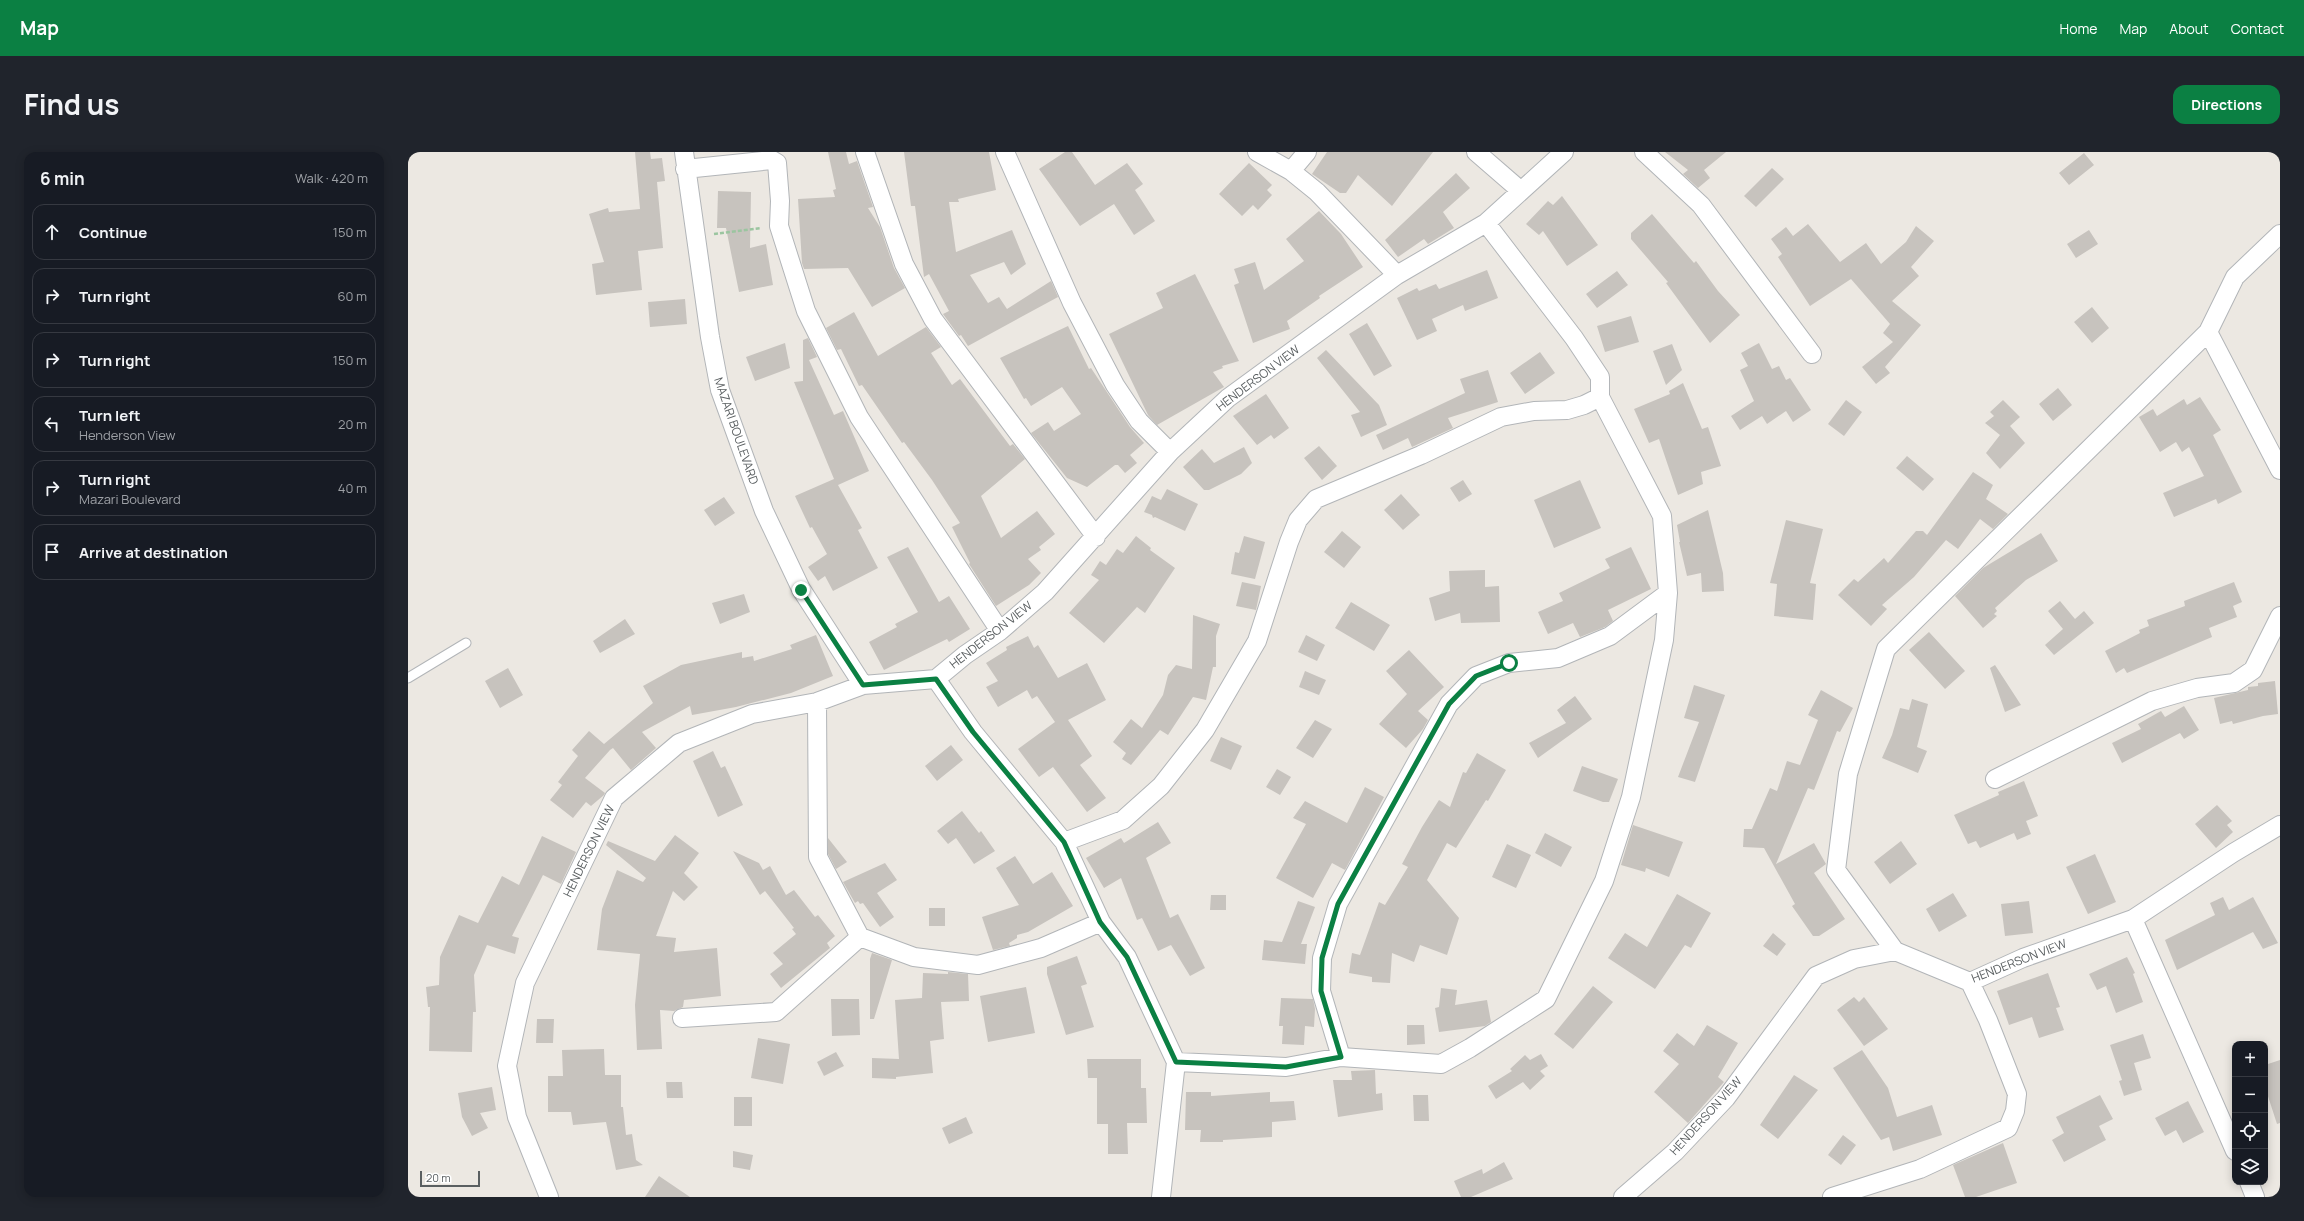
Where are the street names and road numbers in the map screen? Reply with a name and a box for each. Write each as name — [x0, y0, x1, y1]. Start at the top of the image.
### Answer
street label: HENDERSON VIEW — [1212, 340, 1304, 415]
street label: MAZARI BOULEVARD — [710, 375, 763, 487]
street label: HENDERSON VIEW — [946, 596, 1036, 672]
street label: HENDERSON VIEW — [559, 801, 619, 900]
street label: HENDERSON VIEW — [1969, 934, 2070, 986]
street label: HENDERSON VIEW — [1666, 1072, 1746, 1159]

